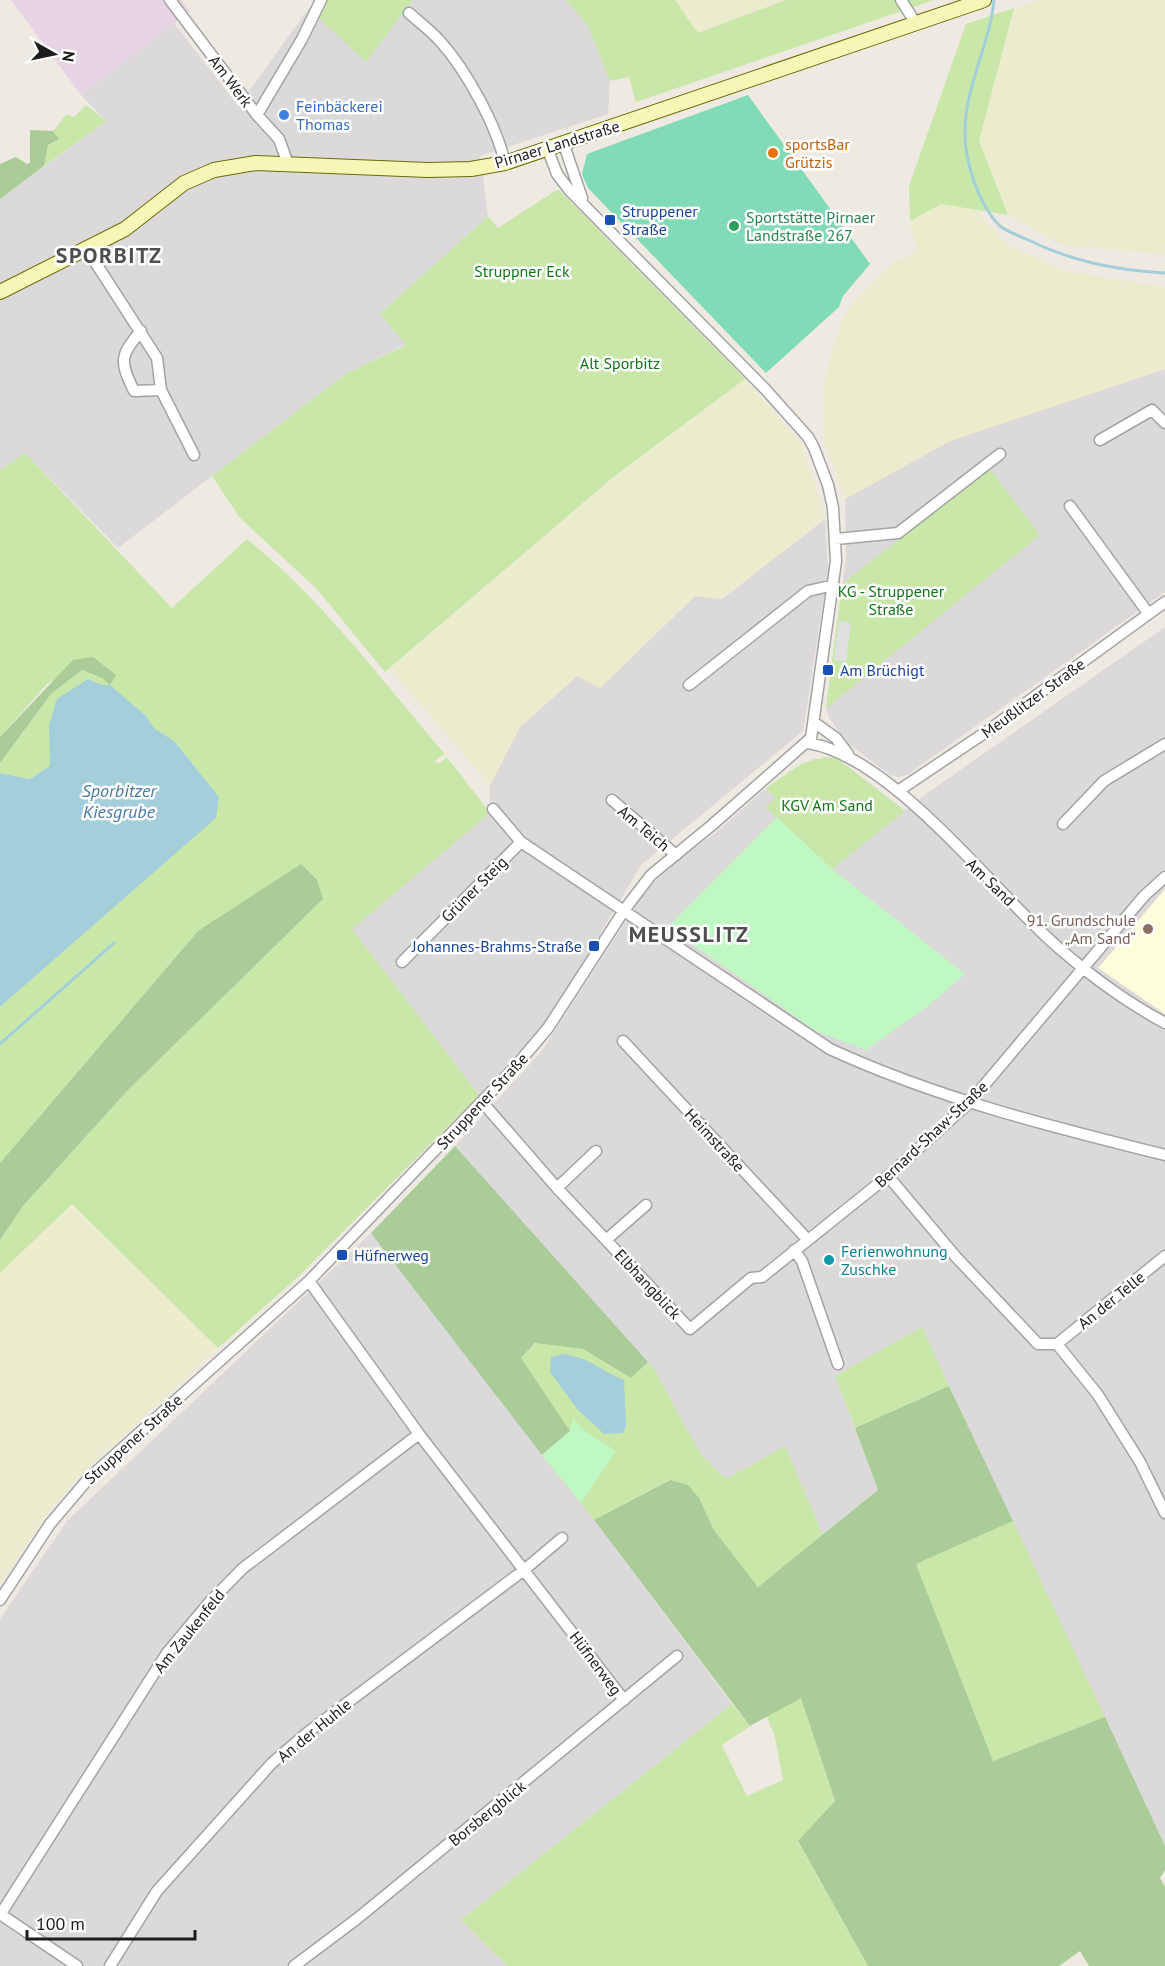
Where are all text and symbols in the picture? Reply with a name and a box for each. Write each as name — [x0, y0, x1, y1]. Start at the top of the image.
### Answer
north arrow — [24, 24, 84, 84]
text: N — [58, 50, 80, 63]
street label: Am Werk — [205, 51, 257, 111]
place label: Feinbäckerei Thomas — [296, 96, 383, 134]
marker: Feinbäckerei Thomas — [277, 108, 291, 122]
street label: Pirnaer Landstraße — [492, 115, 622, 173]
place label: sportsBar Grützis — [785, 134, 850, 172]
marker: sportsBar Grützis — [766, 146, 780, 160]
place label: Struppener Straße — [622, 201, 698, 239]
place label: Sportstätte Pirnaer Landstraße 267 — [746, 207, 876, 245]
marker: Struppener Straße — [603, 213, 617, 227]
marker: Sportstätte Pirnaer Landstraße 267 — [727, 219, 741, 233]
district label: SPORBITZ — [56, 241, 162, 269]
park label: Struppner Eck — [474, 261, 570, 281]
park label: Alt Sporbitz — [580, 353, 660, 373]
park label: KG - Struppener Straße — [838, 581, 945, 619]
street label: Meußlitzer Straße — [977, 654, 1089, 742]
place label: Am Brüchigt — [840, 660, 925, 680]
marker: Am Brüchigt — [821, 663, 835, 677]
water label: Sporbitzer Kiesgrube — [82, 779, 157, 823]
park label: KGV Am Sand — [781, 795, 873, 815]
street label: Am Teich — [614, 801, 674, 855]
street label: Grüner Steig — [437, 852, 511, 926]
street label: Am Sand — [962, 854, 1020, 910]
place label: 91. Grundschule „Am Sand“ — [1027, 910, 1136, 948]
district label: MEUSSLITZ — [629, 920, 749, 948]
marker: 91. Grundschule „Am Sand“ — [1141, 922, 1155, 936]
place label: Johannes-Brahms-Straße — [411, 936, 582, 956]
marker: Johannes-Brahms-Straße — [587, 939, 601, 953]
street label: Struppener Straße — [432, 1048, 532, 1154]
street label: Bernard-Shaw-Straße — [870, 1077, 992, 1191]
street label: Heimstraße — [681, 1104, 749, 1176]
place label: Ferienwohnung Zuschke — [841, 1241, 948, 1279]
place label: Hüfnerweg — [354, 1245, 429, 1265]
street label: Elbhangblick — [611, 1245, 686, 1323]
marker: Hüfnerweg — [335, 1248, 349, 1262]
marker: Ferienwohnung Zuschke — [822, 1253, 836, 1267]
street label: An der Telle — [1073, 1267, 1149, 1333]
street label: Struppener Straße — [80, 1390, 186, 1488]
street label: Am Zaukenfeld — [149, 1585, 229, 1677]
street label: Hüfnerweg — [565, 1627, 627, 1699]
street label: An der Huhle — [273, 1694, 355, 1766]
street label: Borsbergblick — [444, 1776, 530, 1850]
scale bar — [27, 1903, 195, 1941]
text: 100 m — [36, 1912, 85, 1935]

